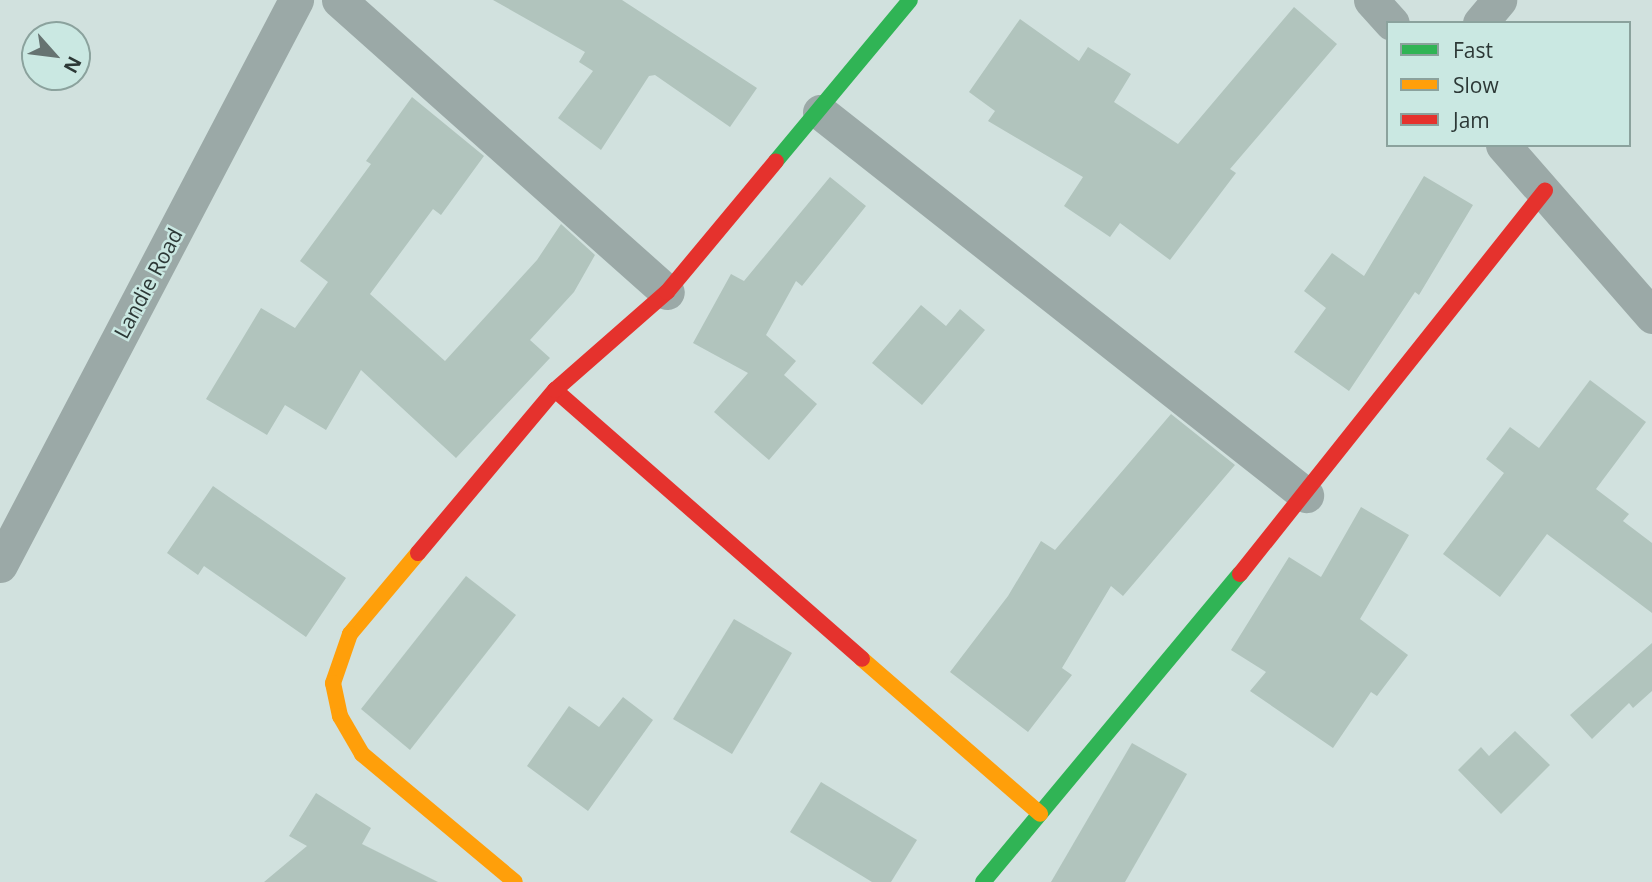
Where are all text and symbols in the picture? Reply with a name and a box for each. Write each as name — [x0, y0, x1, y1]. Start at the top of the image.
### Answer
north arrow — [21, 21, 91, 91]
legend — [1386, 21, 1631, 147]
text: Fast — [1453, 36, 1493, 64]
text: N — [58, 52, 88, 78]
text: Slow — [1453, 71, 1499, 99]
text: Jam — [1453, 106, 1490, 134]
street label: Landie Road — [108, 224, 188, 342]

